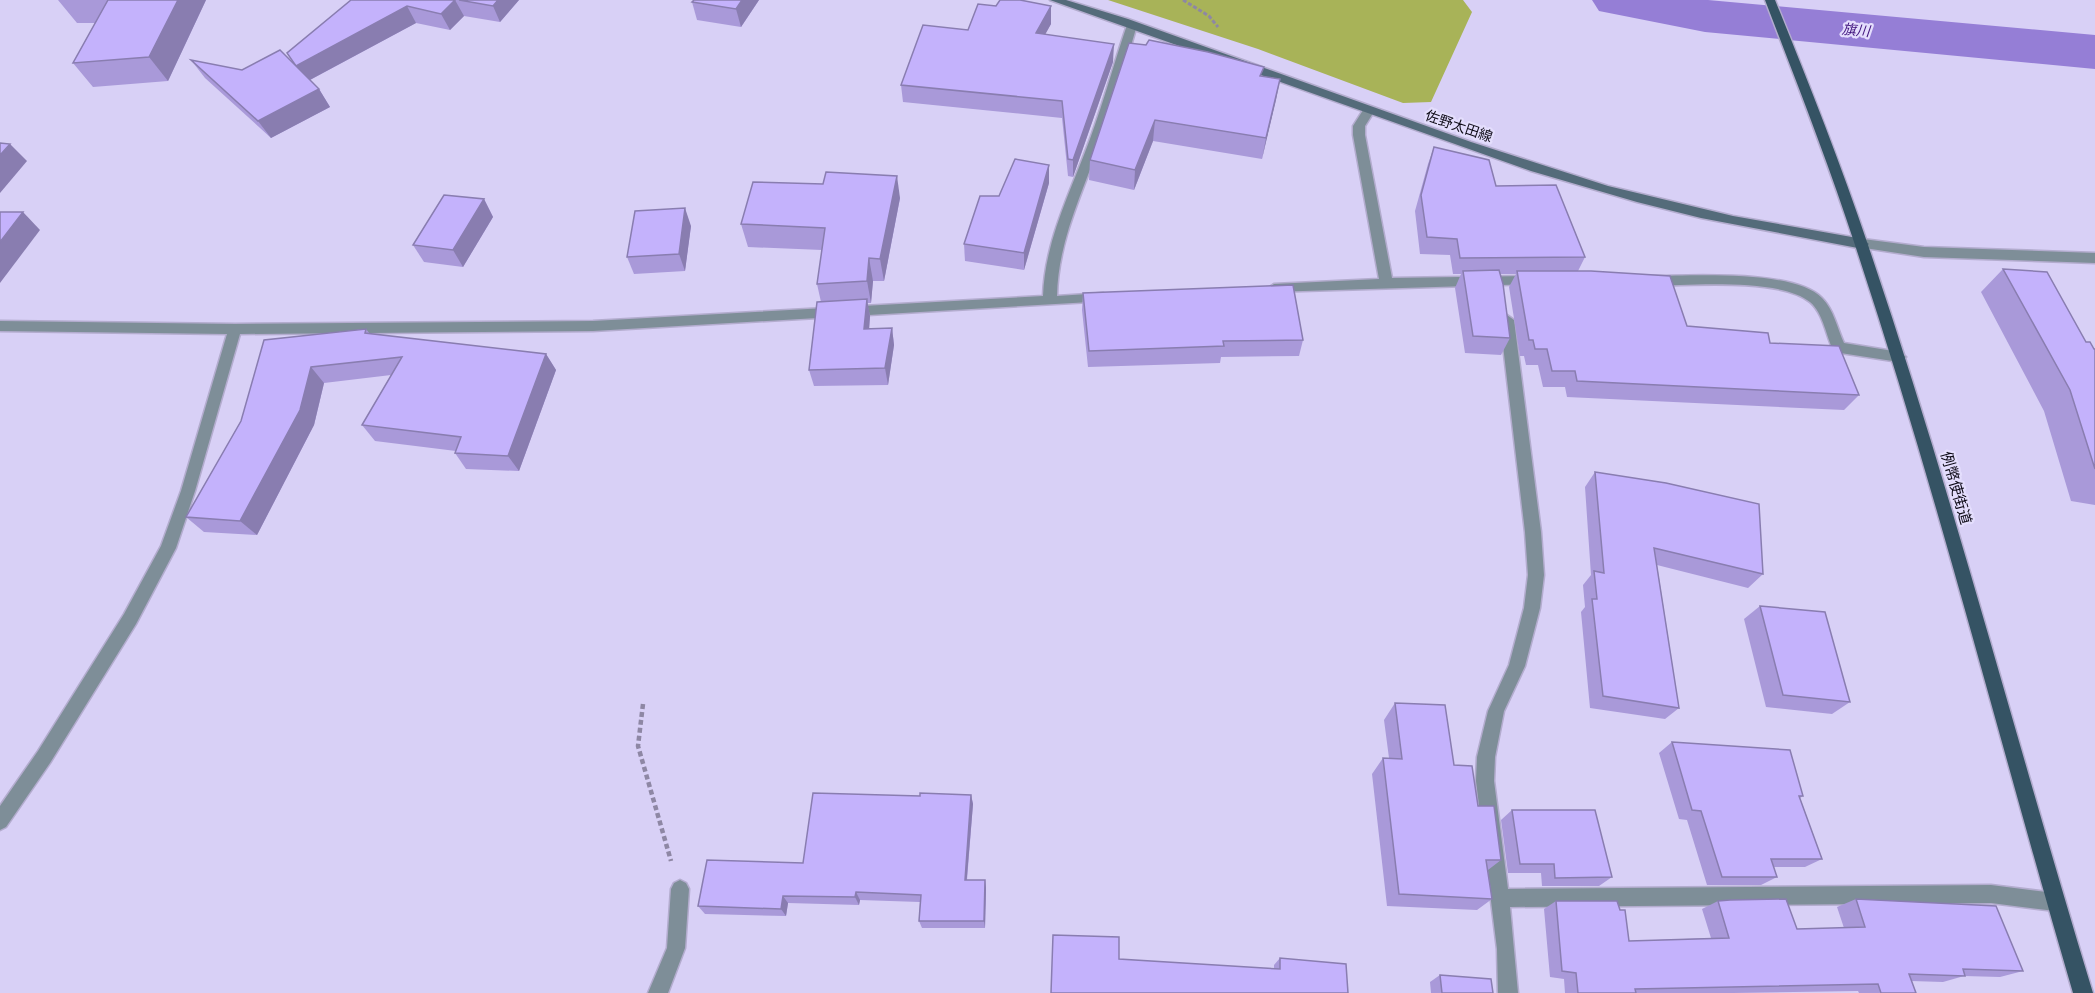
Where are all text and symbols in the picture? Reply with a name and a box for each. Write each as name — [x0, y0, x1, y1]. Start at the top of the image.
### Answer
water label: 旗川 — [1841, 21, 1873, 40]
street label: 佐野太田線 — [1423, 107, 1495, 146]
street label: 例幣使街道 — [1937, 449, 1975, 527]

